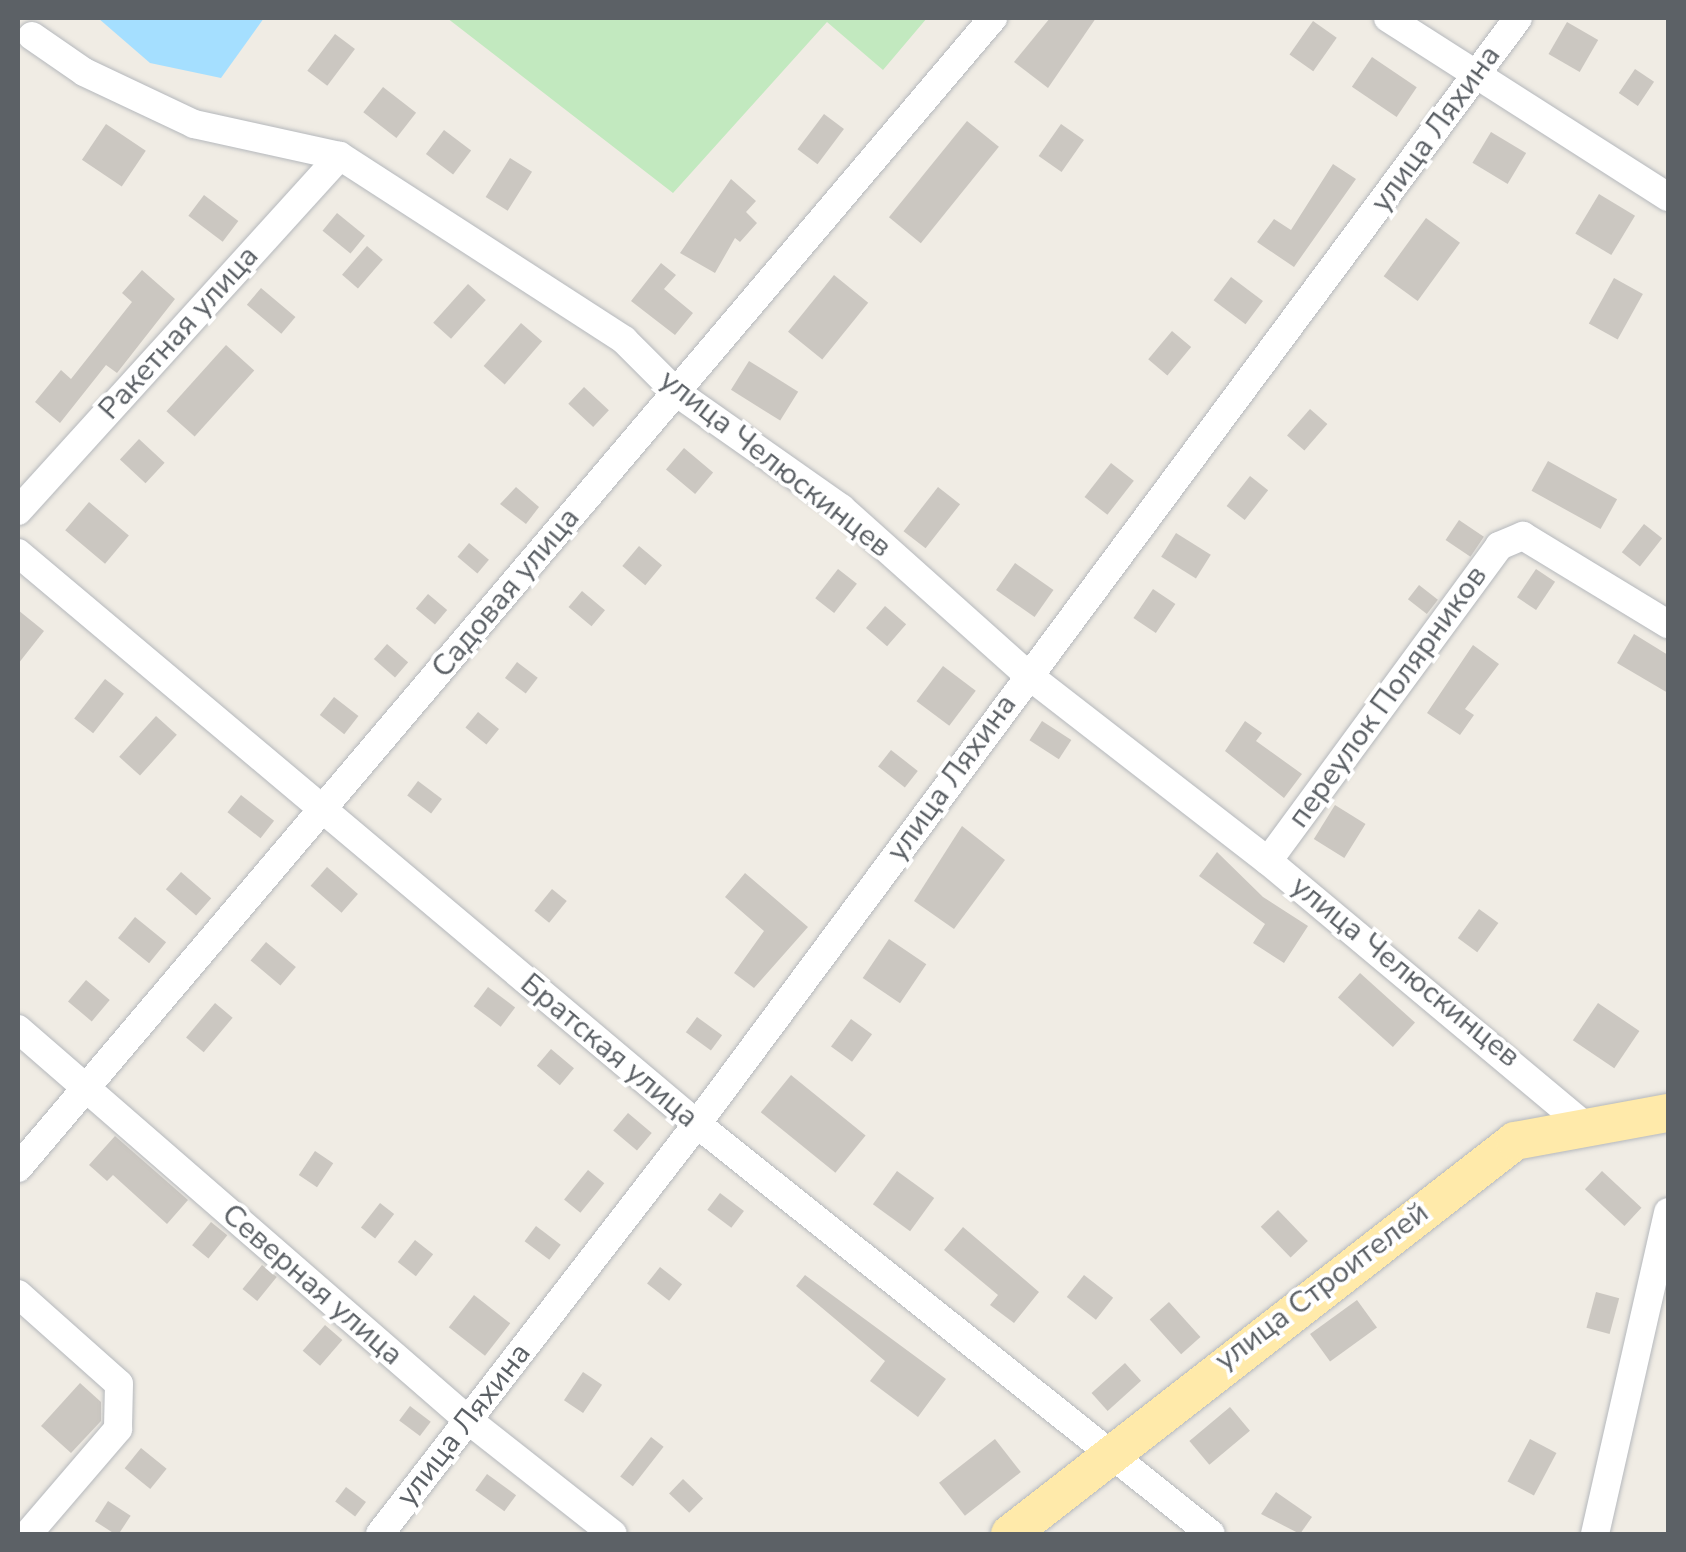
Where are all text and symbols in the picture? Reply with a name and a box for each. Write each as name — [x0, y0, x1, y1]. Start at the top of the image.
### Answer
street label: улица Ляхина — [1364, 39, 1508, 219]
street label: Ракетная улица — [92, 239, 266, 427]
street label: улица Челюскинцев — [652, 362, 898, 566]
street label: Садовая улица — [424, 501, 588, 685]
street label: переулок Полярников — [1281, 559, 1495, 835]
street label: улица Ляхина — [880, 688, 1024, 868]
street label: улица Челюскинцев — [1283, 869, 1527, 1075]
street label: Братская улица — [513, 966, 705, 1136]
street label: улица Строителей — [1208, 1195, 1436, 1379]
street label: Северная улица — [214, 1197, 410, 1373]
street label: улица Ляхина — [389, 1336, 539, 1514]

